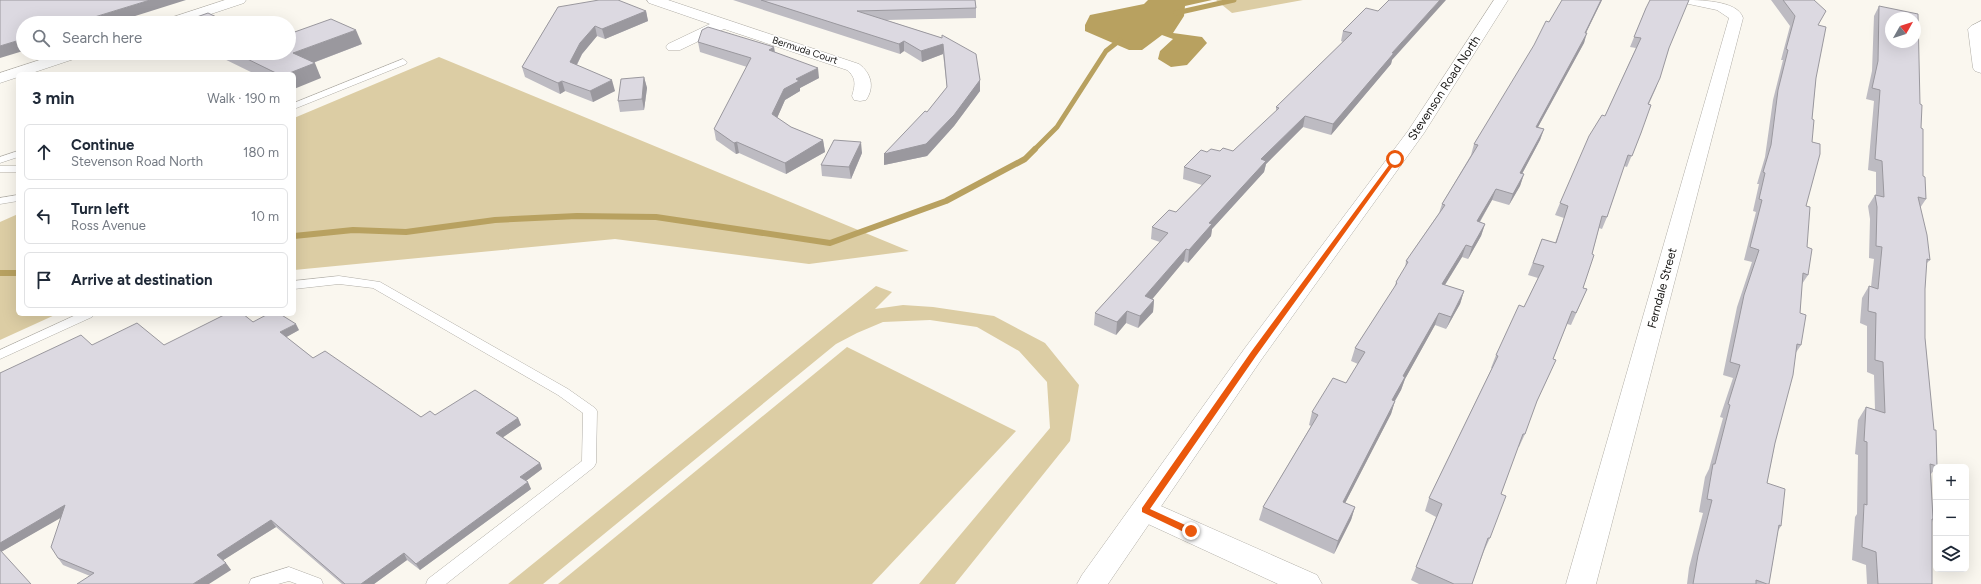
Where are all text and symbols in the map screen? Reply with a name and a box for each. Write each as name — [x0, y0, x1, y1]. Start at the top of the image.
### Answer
north arrow — [1885, 12, 1921, 48]
search box — [16, 16, 296, 60]
icon: search — [30, 27, 52, 49]
text: Search here — [62, 29, 142, 47]
street label: Bermuda Court — [771, 33, 840, 67]
street label: Stevenson Road North — [1405, 33, 1483, 143]
text: 3 min — [32, 88, 74, 108]
text: Walk · 190 m — [207, 91, 280, 106]
text: Continue — [71, 136, 134, 154]
icon: ahead — [33, 141, 55, 163]
text: 180 m — [243, 145, 279, 160]
route start — [1386, 150, 1404, 168]
text: Stevenson Road North — [71, 154, 203, 169]
text: Turn left — [71, 200, 129, 218]
icon: left — [33, 205, 55, 227]
text: 10 m — [251, 209, 279, 224]
text: Ross Avenue — [71, 218, 146, 233]
street label: Ferndale Street — [1645, 246, 1680, 330]
icon: arrive — [33, 269, 55, 291]
text: Arrive at destination — [71, 271, 212, 289]
map controls — [1933, 464, 1969, 572]
button: + — [1933, 464, 1969, 500]
button: − — [1933, 500, 1969, 536]
route end — [1182, 522, 1200, 540]
button: layers — [1933, 536, 1969, 572]

